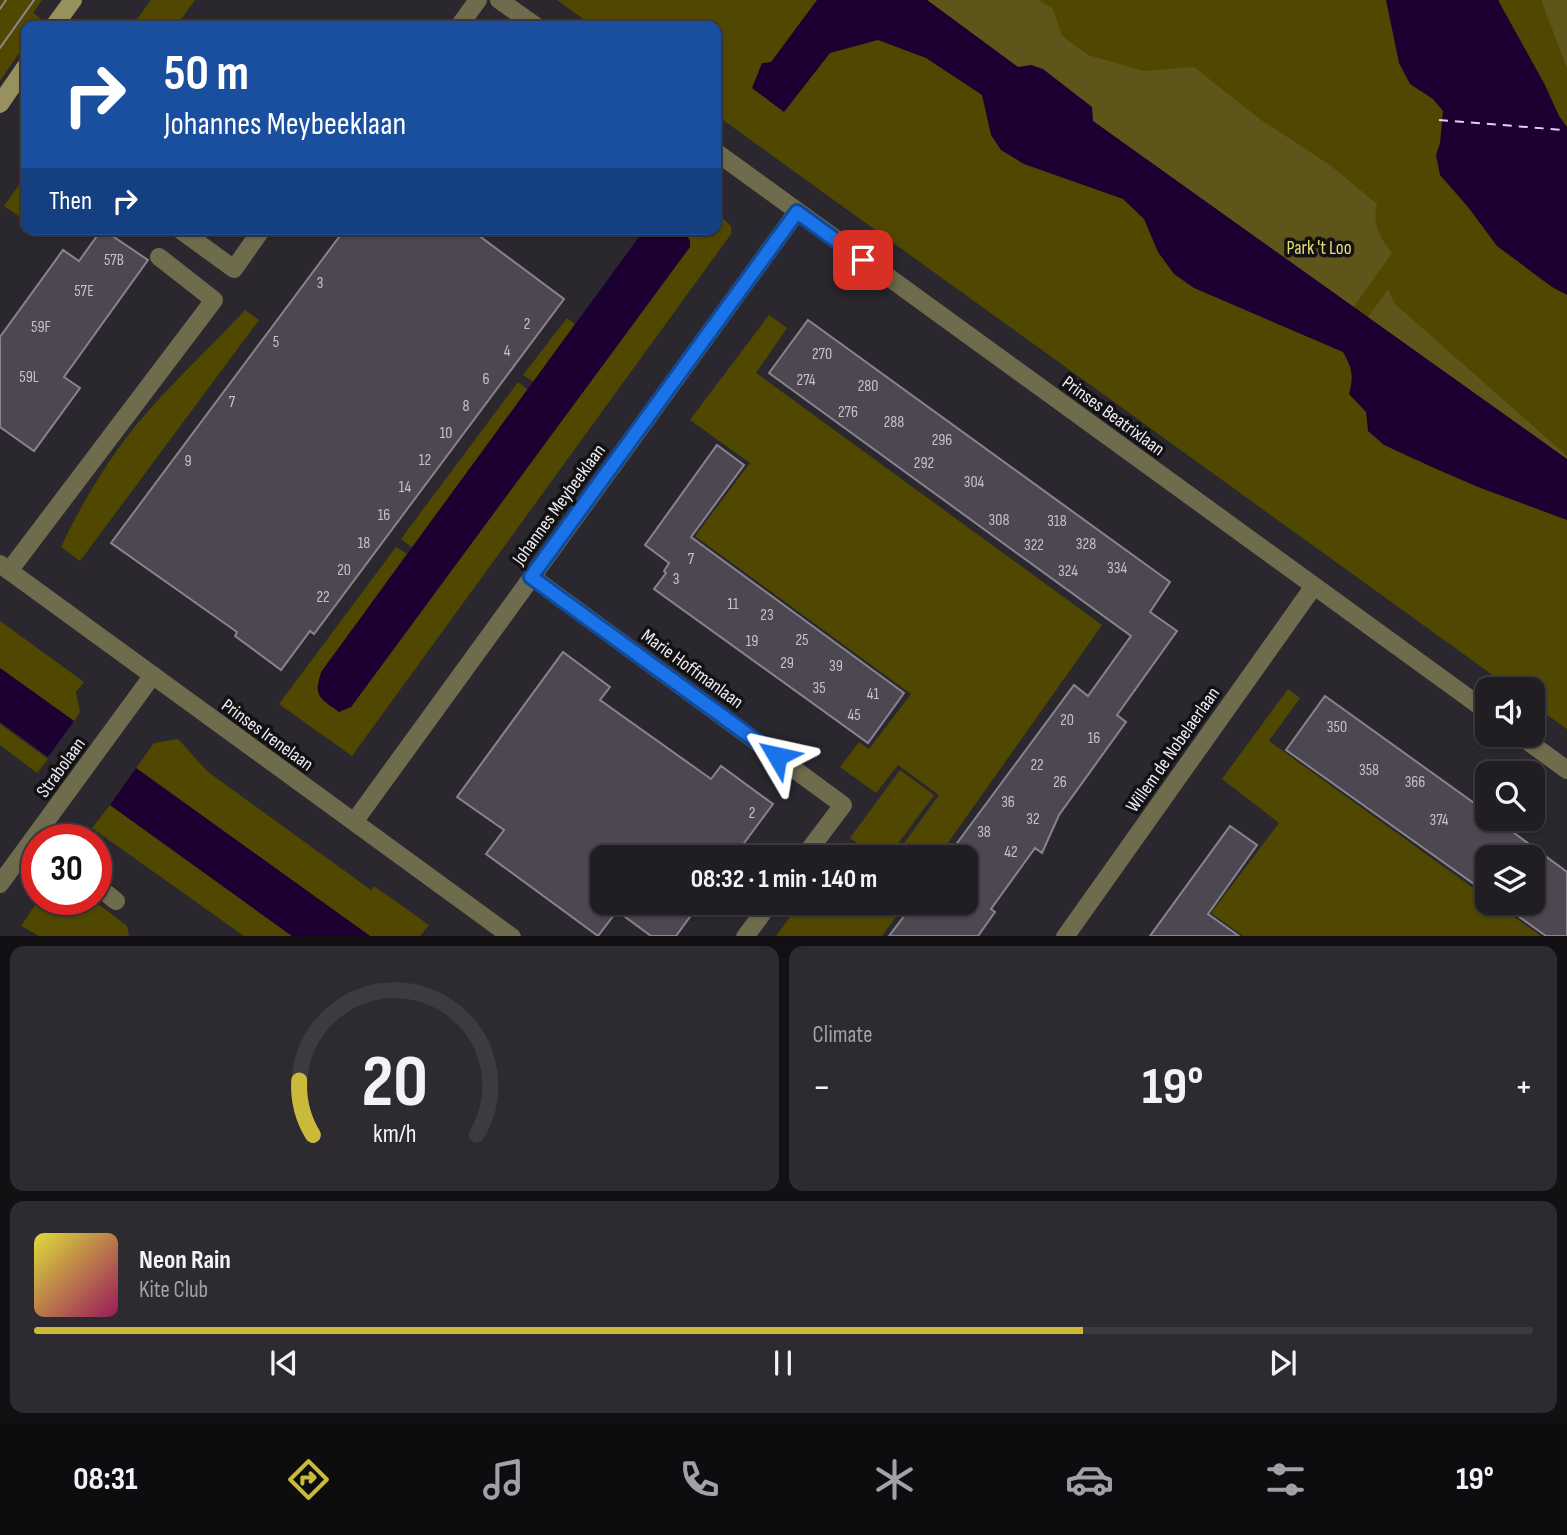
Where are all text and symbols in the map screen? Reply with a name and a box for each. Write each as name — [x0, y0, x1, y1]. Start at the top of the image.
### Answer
text: 50 m — [164, 45, 249, 104]
icon: right — [49, 49, 140, 140]
text: Johannes Meybeeklaan — [164, 105, 406, 144]
icon: right — [106, 182, 144, 220]
text: Then — [49, 186, 92, 217]
pin — [833, 230, 893, 290]
park label: Park 't Loo — [1286, 237, 1352, 260]
icon: arrive — [844, 241, 882, 279]
house number: 57B — [104, 251, 124, 270]
house number: 3 — [317, 274, 323, 293]
house number: 57E — [74, 282, 94, 301]
house number: 2 — [524, 315, 530, 334]
house number: 59F — [31, 318, 51, 337]
house number: 5 — [273, 333, 279, 352]
house number: 4 — [504, 342, 511, 361]
house number: 270 — [812, 345, 832, 364]
house number: 59L — [19, 368, 39, 387]
house number: 6 — [482, 370, 490, 389]
house number: 274 — [797, 371, 816, 390]
street label: Prinses Beatrixlaan — [1057, 371, 1169, 461]
house number: 280 — [858, 377, 878, 396]
house number: 7 — [229, 393, 236, 412]
house number: 8 — [462, 397, 470, 416]
house number: 276 — [838, 403, 858, 422]
house number: 288 — [884, 413, 904, 432]
house number: 10 — [440, 424, 452, 443]
house number: 296 — [932, 431, 952, 450]
street label: Johannes Meybeeklaan — [507, 440, 611, 571]
house number: 12 — [419, 451, 431, 470]
house number: 9 — [184, 452, 192, 471]
house number: 292 — [914, 454, 934, 473]
house number: 304 — [964, 473, 985, 492]
house number: 14 — [399, 478, 411, 497]
house number: 16 — [378, 506, 390, 525]
house number: 308 — [989, 511, 1009, 530]
house number: 318 — [1047, 512, 1067, 531]
house number: 18 — [358, 534, 370, 553]
house number: 328 — [1076, 535, 1096, 554]
house number: 322 — [1024, 536, 1044, 555]
house number: 7 — [688, 550, 695, 569]
house number: 334 — [1107, 559, 1127, 578]
house number: 20 — [337, 561, 351, 580]
house number: 324 — [1058, 562, 1078, 581]
house number: 3 — [673, 570, 679, 589]
house number: 22 — [316, 588, 330, 607]
house number: 11 — [727, 595, 739, 614]
house number: 23 — [760, 606, 774, 625]
street label: Marie Hoffmanlaan — [637, 624, 748, 714]
house number: 25 — [795, 631, 809, 650]
house number: 19 — [746, 632, 758, 651]
house number: 29 — [780, 654, 794, 673]
house number: 39 — [829, 657, 843, 676]
map controls — [1475, 677, 1545, 915]
button: sound — [1475, 677, 1545, 747]
house number: 35 — [812, 679, 826, 698]
street label: Willem de Nobelaerlaan — [1121, 683, 1225, 817]
house number: 41 — [867, 685, 880, 704]
street label: Prinses Irenelaan — [217, 694, 318, 776]
house number: 45 — [847, 706, 861, 725]
house number: 20 — [1060, 711, 1074, 730]
house number: 350 — [1327, 718, 1347, 737]
position arrow — [740, 719, 814, 793]
house number: 16 — [1088, 729, 1100, 748]
street label: Strabolaan — [32, 733, 91, 802]
house number: 22 — [1030, 756, 1044, 775]
house number: 358 — [1359, 761, 1379, 780]
button: search — [1475, 761, 1545, 831]
house number: 26 — [1053, 773, 1067, 792]
house number: 366 — [1405, 773, 1425, 792]
house number: 36 — [1001, 793, 1015, 812]
house number: 2 — [749, 804, 755, 823]
house number: 32 — [1026, 810, 1040, 829]
house number: 374 — [1430, 811, 1449, 830]
house number: 38 — [977, 823, 991, 842]
speed limit sign: 30 — [21, 824, 112, 915]
house number: 42 — [1004, 843, 1018, 862]
button: layers — [1475, 845, 1545, 915]
text: 08:32 · 1 min · 140 m — [691, 864, 877, 895]
text: Climate — [813, 1021, 872, 1049]
text: 20 — [361, 1039, 428, 1127]
text: 19° — [1142, 1056, 1203, 1119]
text: − — [813, 1065, 831, 1110]
text: + — [1514, 1065, 1533, 1110]
text: km/h — [373, 1118, 416, 1149]
text: Neon Rain — [139, 1245, 231, 1276]
text: Kite Club — [139, 1276, 208, 1304]
icon: previous — [265, 1344, 303, 1382]
icon: pause — [764, 1344, 802, 1382]
icon: next — [1264, 1344, 1302, 1382]
icon: directions — [284, 1455, 333, 1504]
icon: music — [479, 1455, 528, 1504]
icon: phone — [675, 1455, 724, 1504]
icon: climate — [870, 1455, 919, 1504]
icon: car — [1065, 1455, 1114, 1504]
icon: filters — [1261, 1455, 1310, 1504]
text: 08:31 — [73, 1460, 138, 1499]
text: 19° — [1456, 1460, 1494, 1499]

